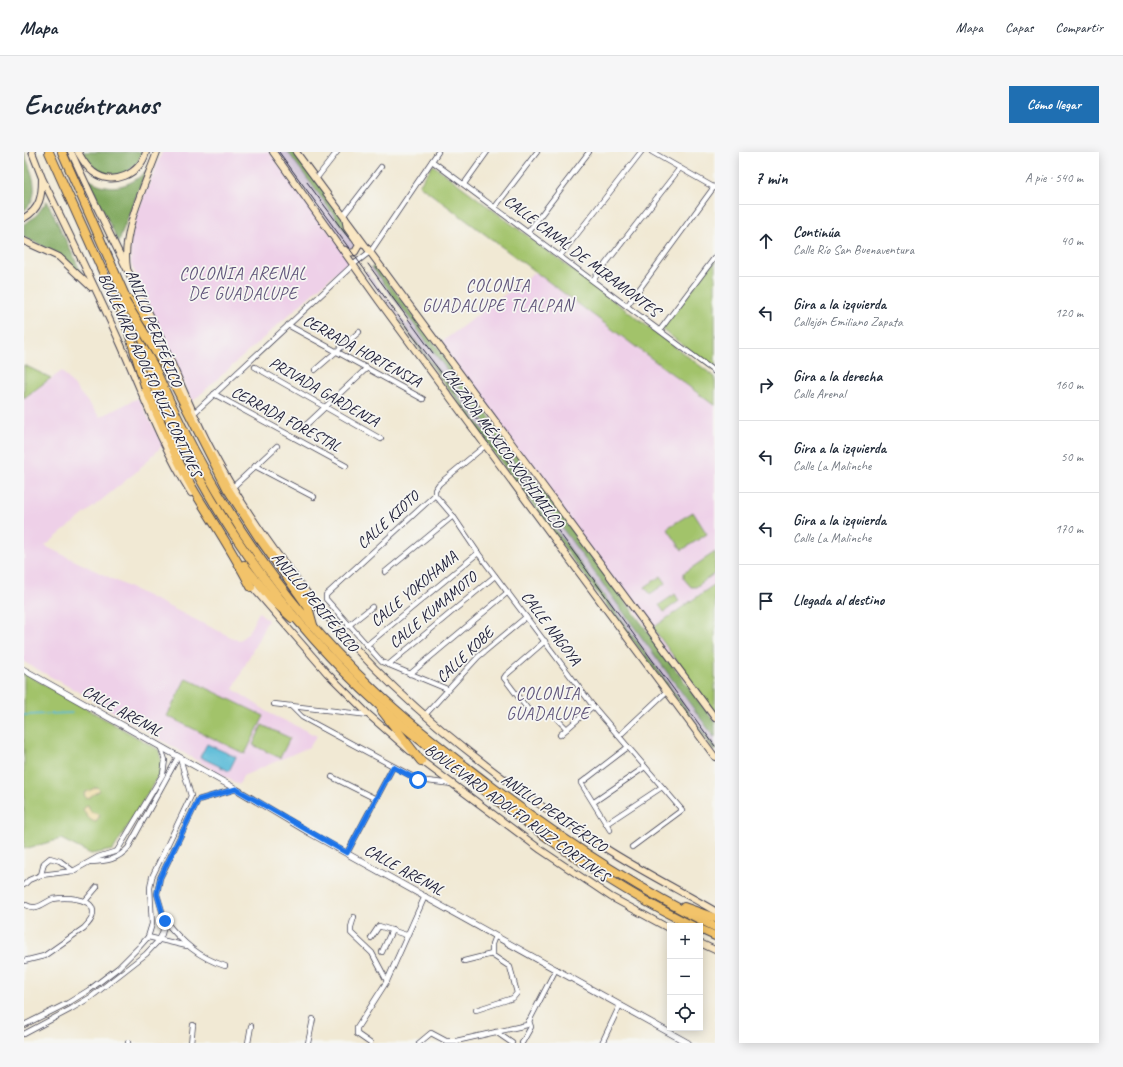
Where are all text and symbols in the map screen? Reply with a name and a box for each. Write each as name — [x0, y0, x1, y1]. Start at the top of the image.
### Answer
text: Mapa — [20, 16, 57, 40]
text: Mapa — [956, 19, 983, 36]
text: Capas — [1005, 19, 1033, 36]
text: Compartir — [1055, 19, 1103, 36]
button: Cómo llegar — [1009, 86, 1099, 123]
text: Encuéntranos — [24, 87, 159, 122]
text: 7 min — [755, 168, 788, 189]
text: A pie · 540 m — [1025, 170, 1083, 186]
street label: CALLE CANAL DE MIRAMONTES — [500, 191, 666, 323]
text: Continúa — [793, 223, 840, 242]
icon: ahead — [755, 230, 777, 252]
text: 40 m — [1061, 233, 1083, 249]
text: Calle Río San Buenaventura — [793, 242, 914, 258]
district label: COLONIA ARENAL DE GUADALUPE — [179, 263, 307, 304]
street label: ANILLO PERIFÉRICO — [121, 267, 187, 391]
street label: BOULEVARD ADOLFO RUIZ CORTINES — [94, 270, 207, 482]
district label: COLONIA GUADALUPE TLALPAN — [422, 275, 576, 316]
text: Gira a la izquierda — [793, 295, 886, 314]
icon: left — [755, 302, 777, 324]
text: 120 m — [1055, 305, 1083, 321]
street label: CERRADA HORTENSIA — [299, 310, 425, 392]
text: Callejón Emiliano Zapata — [793, 314, 903, 330]
street label: PRIVADA GARDENIA — [266, 353, 383, 432]
street label: CALZADA MÉXICO-XOCHIMILCO — [438, 364, 569, 534]
text: Gira a la derecha — [793, 367, 882, 386]
icon: right — [755, 374, 777, 396]
text: 160 m — [1055, 377, 1083, 393]
street label: CERRADA FORESTAL — [228, 382, 344, 456]
text: Calle Arenal — [793, 386, 846, 402]
text: Gira a la izquierda — [793, 439, 886, 458]
icon: left — [755, 446, 777, 468]
text: 50 m — [1061, 449, 1083, 465]
text: Calle La Malinche — [793, 458, 871, 474]
street label: CALLE KIOTO — [353, 485, 425, 553]
text: Gira a la izquierda — [793, 511, 886, 530]
icon: left — [755, 518, 777, 540]
text: 170 m — [1055, 521, 1083, 537]
text: Calle La Malinche — [793, 530, 871, 546]
street label: CALLE YOKOHAMA — [366, 546, 462, 631]
street label: ANILLO PERIFÉRICO — [267, 548, 364, 658]
street label: CALLE KUMAMOTO — [385, 566, 483, 653]
street label: CALLE NAGOYA — [517, 587, 586, 670]
icon: arrive — [755, 590, 777, 612]
text: Llegada al destino — [793, 591, 884, 610]
street label: CALLE KOBE — [432, 621, 500, 687]
street label: CALLE ARENAL — [79, 681, 165, 741]
district label: COLONIA GUADALUPE — [506, 683, 591, 724]
street label: BOULEVARD ADOLFO RUIZ CORTINES — [421, 739, 615, 888]
street label: ANILLO PERIFÉRICO — [497, 769, 612, 858]
route start — [409, 771, 427, 789]
street label: CALLE ARENAL — [361, 840, 447, 900]
route end — [156, 912, 174, 930]
map controls — [667, 923, 703, 1031]
button: + — [667, 923, 703, 959]
button: − — [667, 959, 703, 995]
button: locate — [667, 995, 703, 1031]

